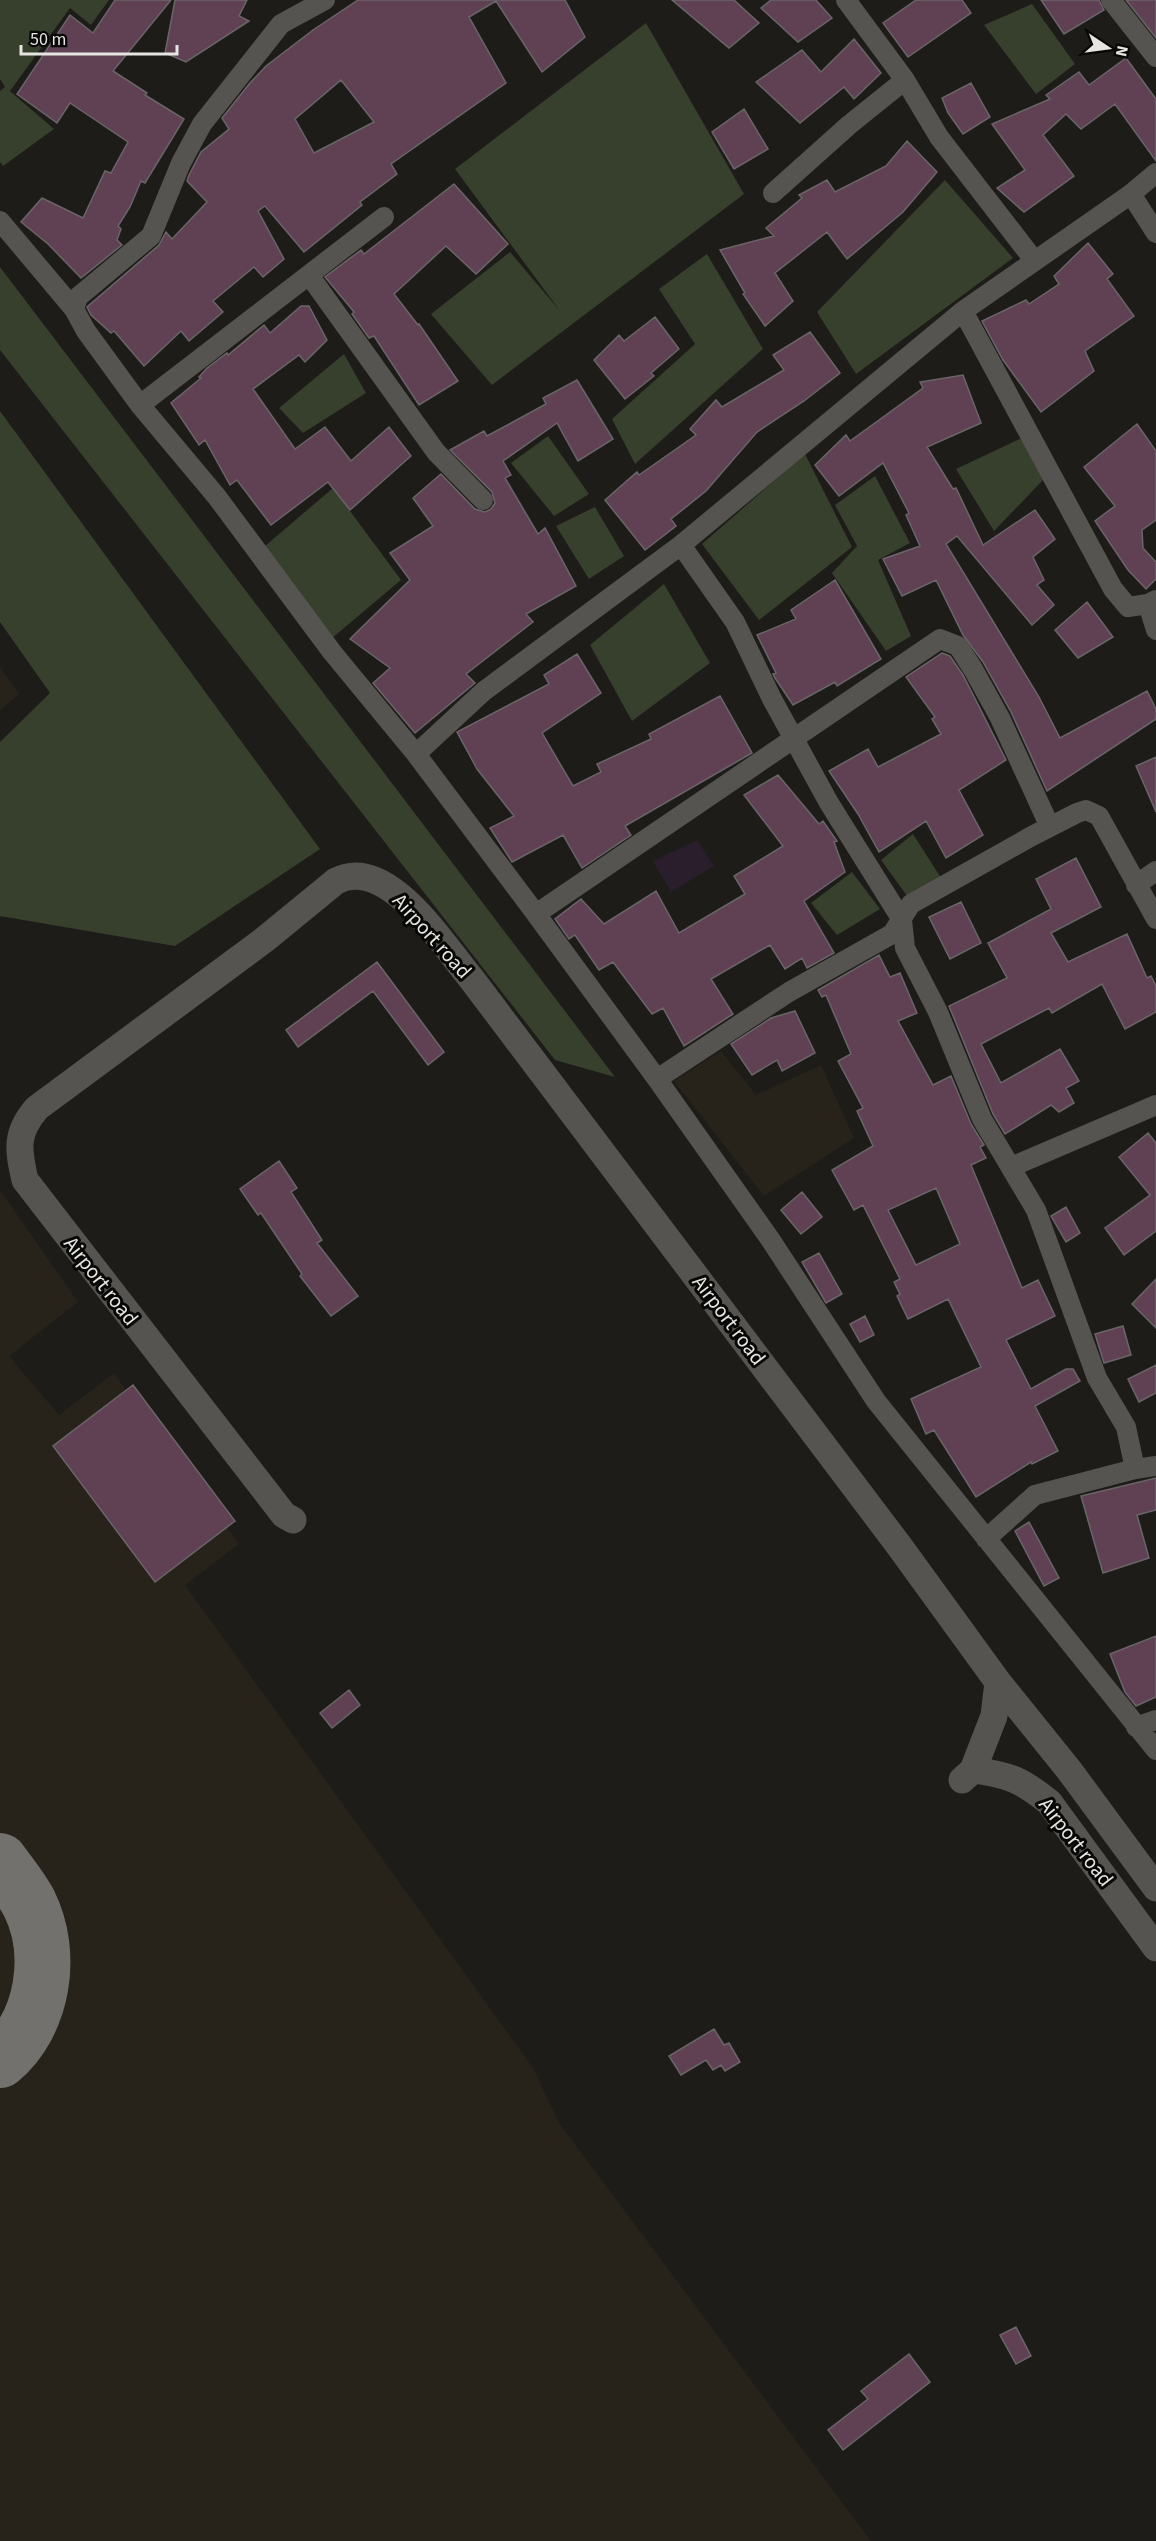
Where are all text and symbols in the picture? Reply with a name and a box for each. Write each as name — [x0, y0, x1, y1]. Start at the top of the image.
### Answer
scale bar — [21, 18, 177, 56]
north arrow — [1078, 18, 1138, 78]
text: 50 m — [30, 27, 66, 52]
text: N — [1110, 43, 1134, 59]
street label: Airport road — [385, 887, 479, 985]
street label: Airport road — [57, 1230, 145, 1332]
street label: Airport road — [685, 1269, 773, 1371]
street label: Airport road — [1032, 1791, 1120, 1893]

